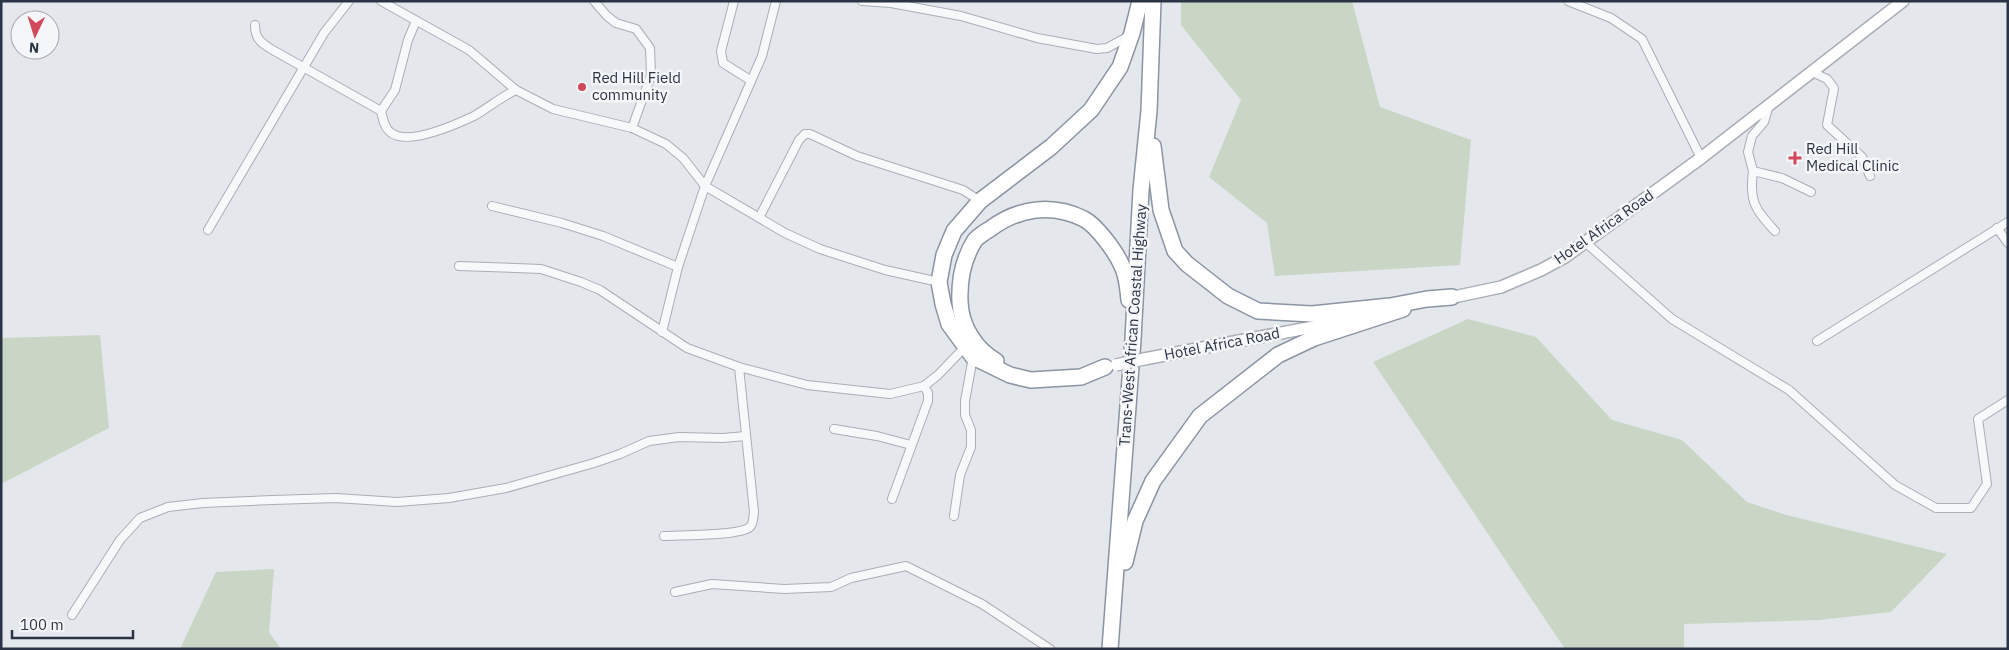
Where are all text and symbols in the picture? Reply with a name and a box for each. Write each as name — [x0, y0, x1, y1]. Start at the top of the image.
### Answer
north arrow — [10, 10, 60, 60]
text: N — [28, 39, 40, 57]
place label: Red Hill Field community — [592, 68, 681, 104]
marker: Red Hill Field community — [576, 81, 588, 93]
place label: Red Hill Medical Clinic — [1806, 139, 1899, 175]
marker: Red Hill Medical Clinic — [1788, 151, 1802, 165]
street label: Hotel Africa Road — [1550, 185, 1657, 268]
street label: Trans-West African Coastal Highway — [1115, 203, 1150, 447]
street label: Hotel Africa Road — [1162, 323, 1281, 364]
scale bar — [12, 608, 134, 640]
text: 100 m — [20, 615, 64, 634]

